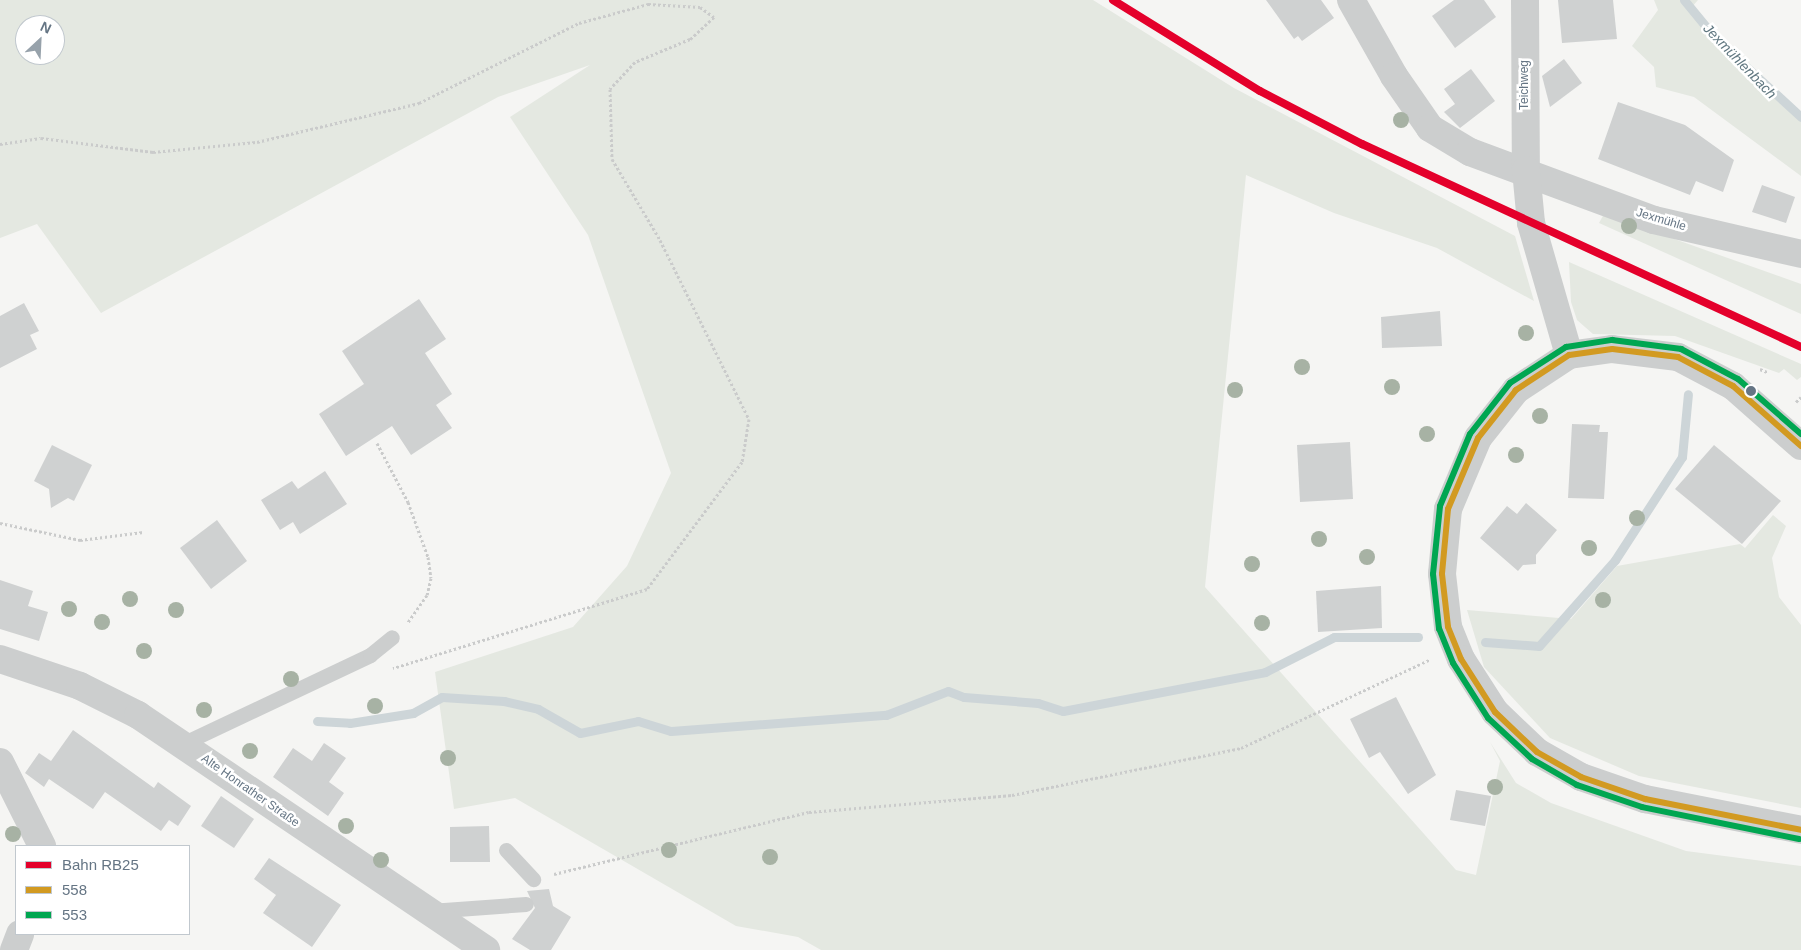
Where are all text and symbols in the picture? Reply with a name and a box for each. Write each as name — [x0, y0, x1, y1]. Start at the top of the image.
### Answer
north arrow — [15, 15, 65, 65]
text: N — [38, 18, 54, 37]
water label: Jexmühlenbach — [1700, 20, 1780, 102]
street label: Teichweg — [1518, 60, 1532, 110]
street label: Jexmühle — [1634, 206, 1688, 234]
unlabelled marker — [1746, 386, 1756, 396]
street label: Alte Honrather Straße — [198, 752, 302, 830]
legend — [15, 845, 190, 935]
text: Bahn RB25 — [62, 856, 139, 873]
text: 558 — [62, 881, 87, 898]
text: 553 — [62, 906, 87, 923]

